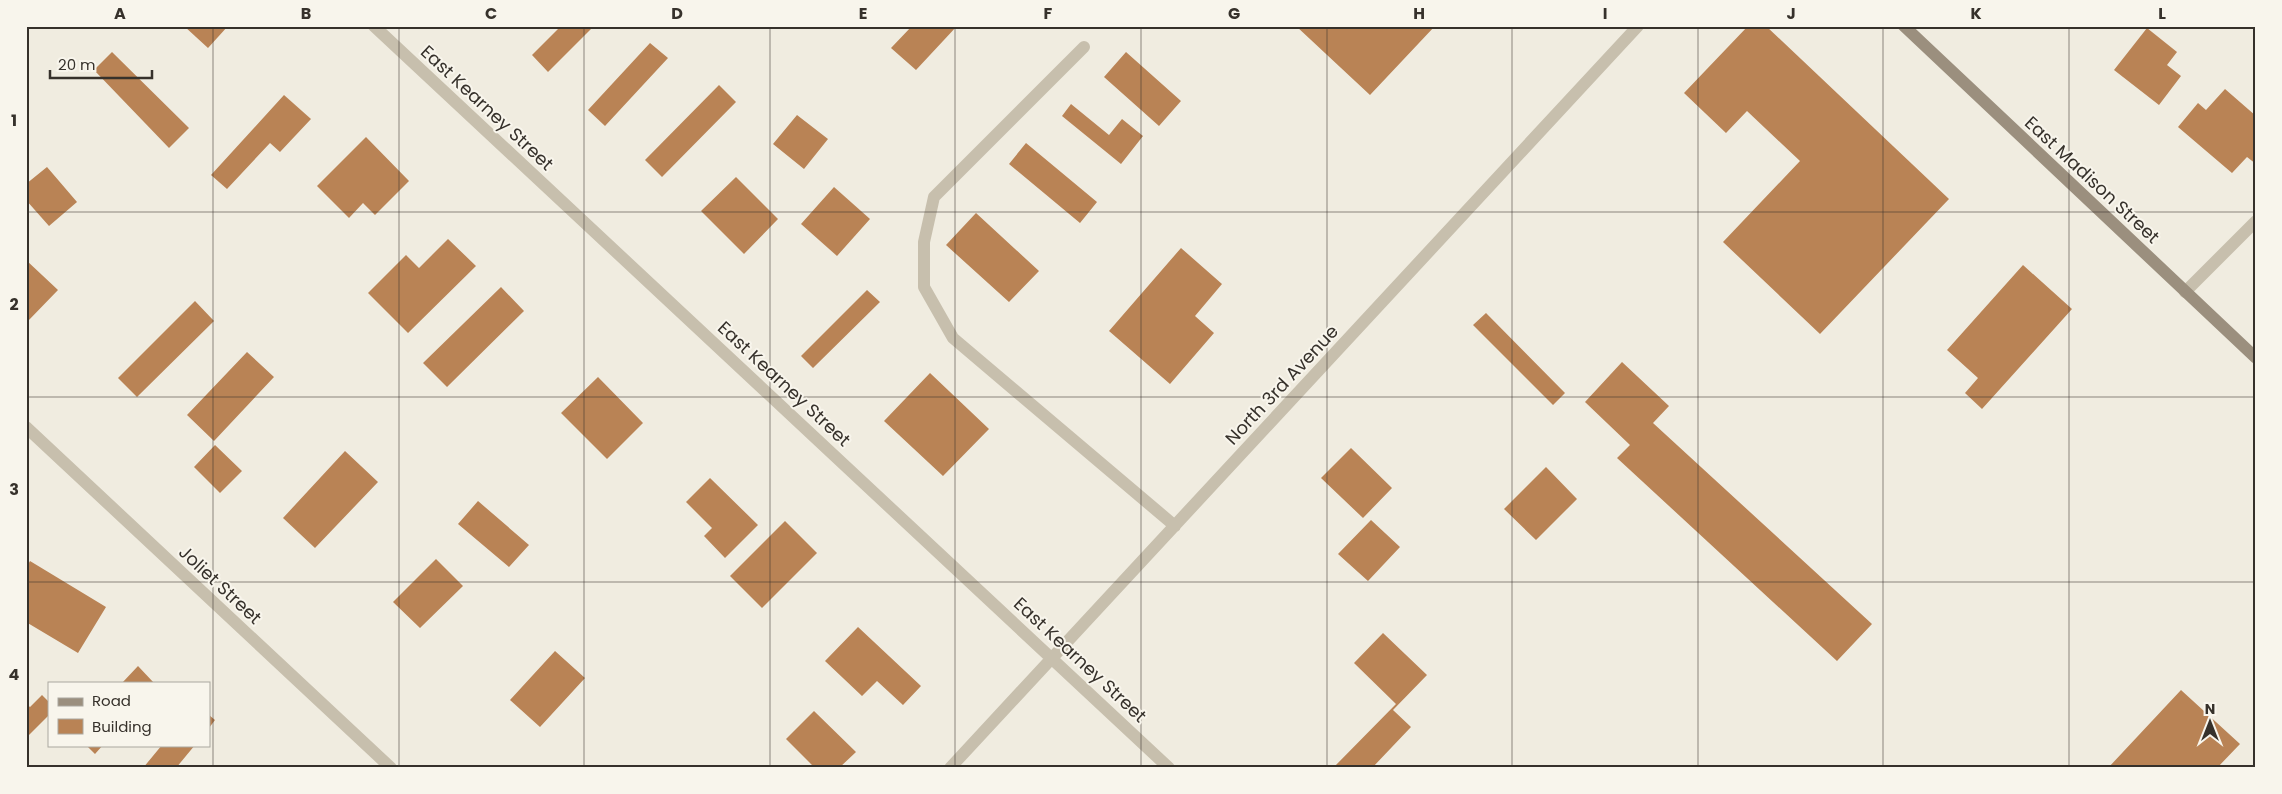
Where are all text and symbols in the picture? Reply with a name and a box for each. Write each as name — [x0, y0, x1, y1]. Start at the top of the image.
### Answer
text: A — [114, 2, 126, 25]
text: B — [301, 2, 311, 25]
text: C — [485, 2, 497, 25]
text: D — [671, 2, 683, 25]
text: E — [859, 2, 867, 25]
text: F — [1044, 2, 1053, 25]
text: G — [1228, 2, 1240, 25]
text: H — [1413, 2, 1425, 25]
text: I — [1603, 2, 1607, 25]
text: J — [1786, 2, 1796, 25]
text: K — [1970, 2, 1982, 25]
text: L — [2158, 2, 2166, 25]
street label: East Kearney Street — [415, 39, 559, 176]
scale bar — [50, 48, 152, 80]
text: 20 m — [58, 54, 96, 75]
text: 1 — [11, 109, 17, 132]
street label: East Madison Street — [2019, 110, 2165, 249]
text: 2 — [9, 293, 19, 316]
street label: East Kearney Street — [712, 315, 856, 452]
street label: North 3rd Avenue — [1219, 319, 1344, 450]
text: 3 — [9, 478, 19, 501]
street label: Joliet Street — [173, 540, 267, 630]
street label: East Kearney Street — [1008, 591, 1152, 728]
text: 4 — [9, 663, 20, 686]
legend — [48, 682, 210, 746]
text: Road — [92, 690, 131, 711]
north arrow — [2184, 696, 2234, 746]
text: N — [2205, 699, 2215, 719]
text: Building — [92, 716, 152, 737]

